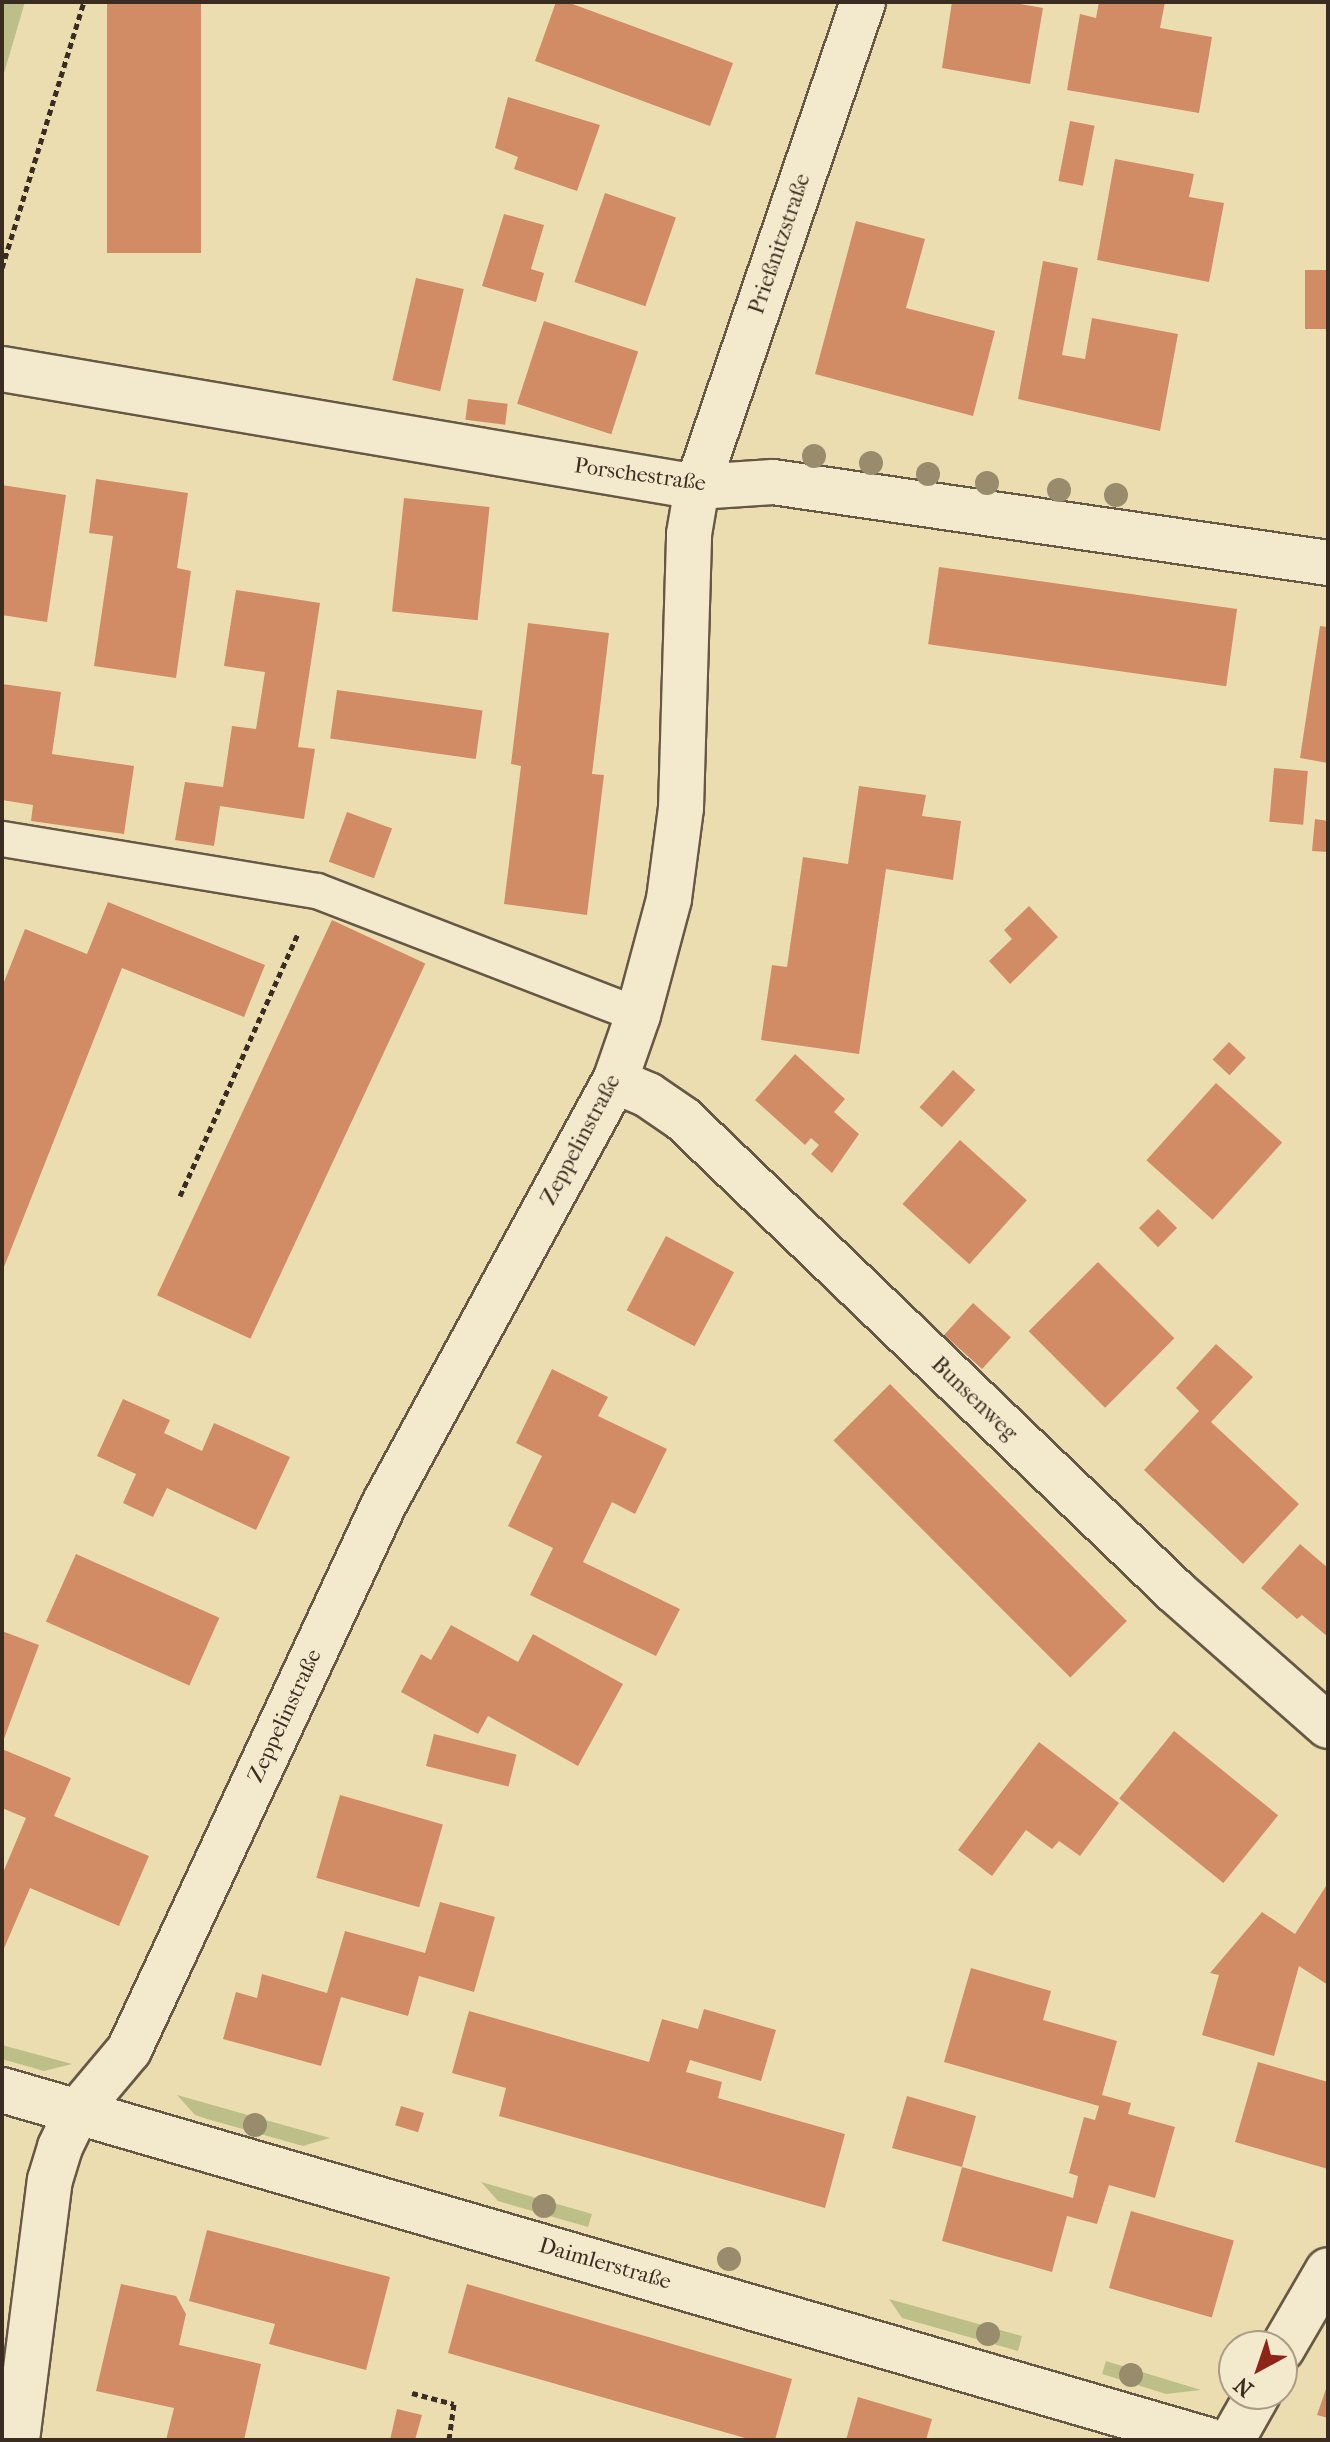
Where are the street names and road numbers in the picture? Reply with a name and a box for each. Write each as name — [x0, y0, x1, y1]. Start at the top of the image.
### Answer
street label: Prießnitzstraße — [744, 170, 816, 318]
street label: Porschestraße — [573, 453, 707, 497]
street label: Zeppelinstraße — [535, 1070, 627, 1210]
street label: Bunsenweg — [925, 1351, 1023, 1447]
street label: Zeppelinstraße — [243, 1645, 327, 1787]
street label: Daimlerstraße — [536, 2233, 674, 2295]

